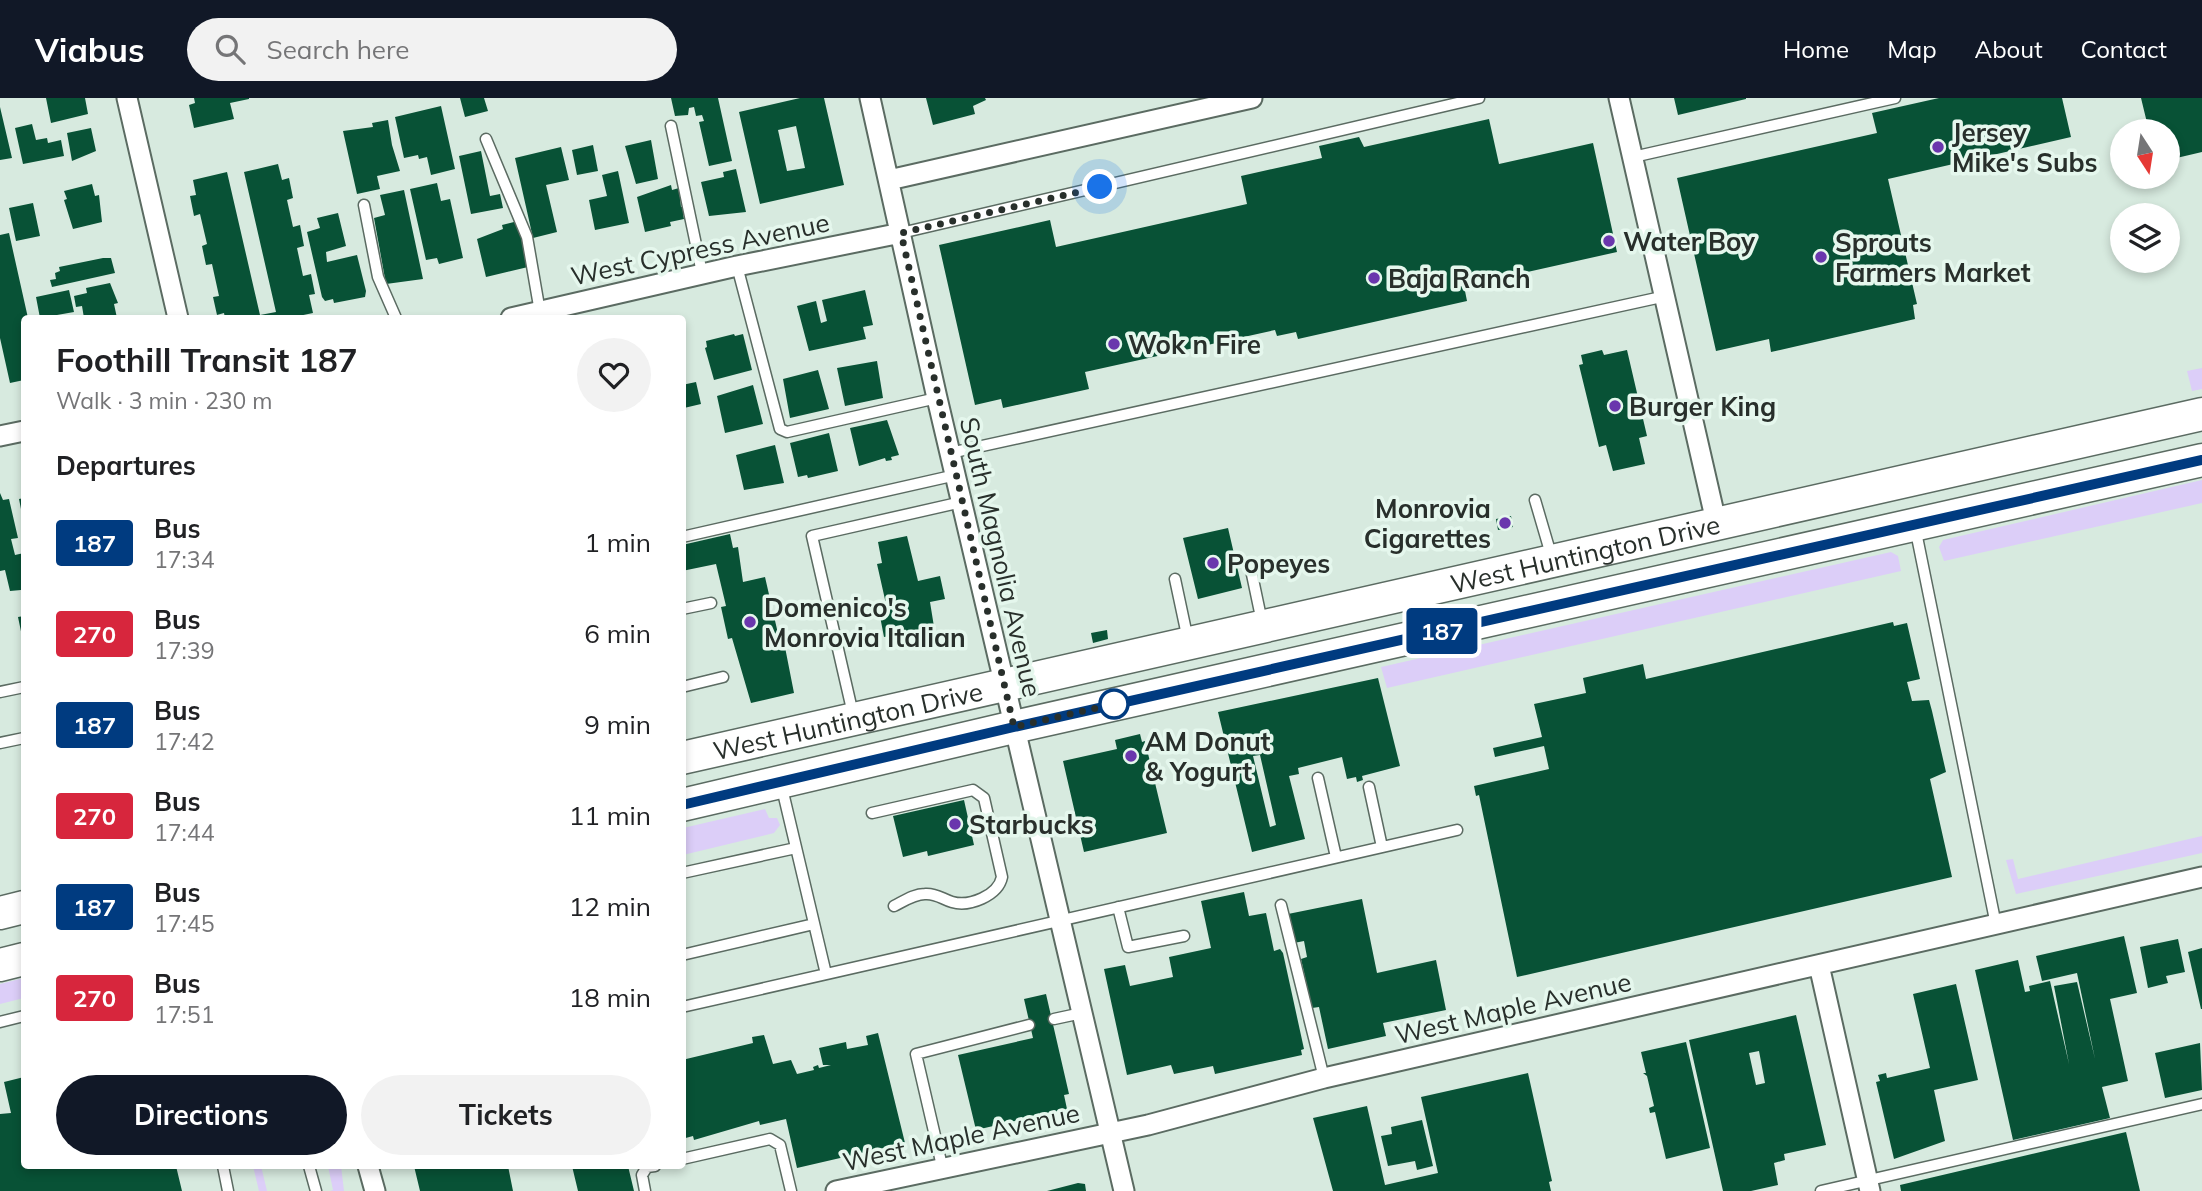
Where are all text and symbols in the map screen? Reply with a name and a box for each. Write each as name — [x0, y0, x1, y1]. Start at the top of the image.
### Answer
search box — [187, 18, 677, 81]
text: Viabus — [35, 29, 145, 70]
icon: search — [211, 30, 249, 68]
text: Search here — [267, 33, 409, 66]
text: Home — [1783, 34, 1849, 64]
text: Map — [1887, 34, 1937, 64]
text: About — [1975, 34, 2043, 64]
text: Contact — [2081, 34, 2167, 64]
place label: Jersey Mike's Subs — [1952, 116, 2098, 179]
north arrow — [2110, 119, 2180, 189]
map controls — [2110, 119, 2180, 273]
marker: Jersey Mike's Subs — [1930, 139, 1946, 155]
your location — [1082, 169, 1117, 204]
button: layers — [2110, 203, 2180, 273]
street label: West Cypress Avenue — [568, 205, 832, 293]
place label: Water Boy — [1623, 225, 1756, 258]
place label: Sprouts Farmers Market — [1835, 226, 2031, 289]
marker: Water Boy — [1601, 233, 1617, 249]
marker: Sprouts Farmers Market — [1813, 249, 1829, 265]
place label: Baja Ranch — [1388, 262, 1531, 295]
marker: Baja Ranch — [1366, 270, 1382, 286]
place label: Wok n Fire — [1128, 328, 1261, 361]
marker: Wok n Fire — [1106, 336, 1122, 352]
button: heart — [577, 338, 651, 412]
text: Foothill Transit 187 — [56, 339, 358, 380]
text: Walk · 3 min · 230 m — [56, 386, 273, 415]
place label: Burger King — [1629, 390, 1776, 423]
marker: Burger King — [1607, 398, 1623, 414]
street label: South Magnolia Avenue — [953, 414, 1049, 700]
text: Departures — [56, 449, 196, 482]
place label: Monrovia Cigarettes — [1364, 492, 1491, 555]
street label: West Huntington Drive — [1447, 507, 1723, 600]
text: Bus — [154, 512, 200, 545]
marker: Monrovia Cigarettes — [1497, 515, 1513, 531]
text: 1 min — [584, 526, 651, 559]
text: 187 — [73, 528, 116, 558]
text: 17:34 — [154, 545, 214, 574]
place label: Popeyes — [1227, 547, 1330, 580]
marker: Popeyes — [1205, 555, 1221, 571]
place label: Domenico's Monrovia Italian — [764, 591, 966, 654]
text: Bus — [154, 603, 200, 636]
line badge: 187 — [1402, 608, 1482, 654]
marker: Domenico's Monrovia Italian — [742, 614, 758, 630]
text: 187 — [1420, 616, 1464, 646]
text: 6 min — [584, 617, 651, 650]
text: 270 — [73, 619, 116, 649]
text: 17:39 — [154, 636, 214, 665]
street label: West Huntington Drive — [710, 674, 986, 767]
unlabelled marker — [1099, 689, 1129, 719]
text: Bus — [154, 694, 200, 727]
text: 9 min — [584, 708, 651, 741]
text: 187 — [73, 710, 116, 740]
place label: AM Donut & Yogurt — [1145, 725, 1271, 788]
text: 17:42 — [154, 727, 214, 756]
marker: AM Donut & Yogurt — [1123, 748, 1139, 764]
text: Bus — [154, 785, 200, 818]
text: 11 min — [569, 799, 651, 832]
text: 270 — [73, 801, 116, 831]
place label: Starbucks — [969, 808, 1094, 841]
marker: Starbucks — [947, 816, 963, 832]
text: 17:44 — [154, 818, 214, 847]
text: Bus — [154, 876, 200, 909]
text: 12 min — [569, 890, 651, 923]
text: 187 — [73, 892, 116, 922]
text: 17:45 — [154, 909, 214, 938]
street label: West Maple Avenue — [1392, 965, 1634, 1051]
text: Bus — [154, 967, 200, 1000]
text: 18 min — [569, 981, 651, 1014]
text: 270 — [73, 983, 116, 1013]
text: 17:51 — [154, 1000, 214, 1029]
button: Directions — [56, 1075, 347, 1155]
button: Tickets — [361, 1075, 651, 1155]
street label: West Maple Avenue — [840, 1096, 1082, 1178]

